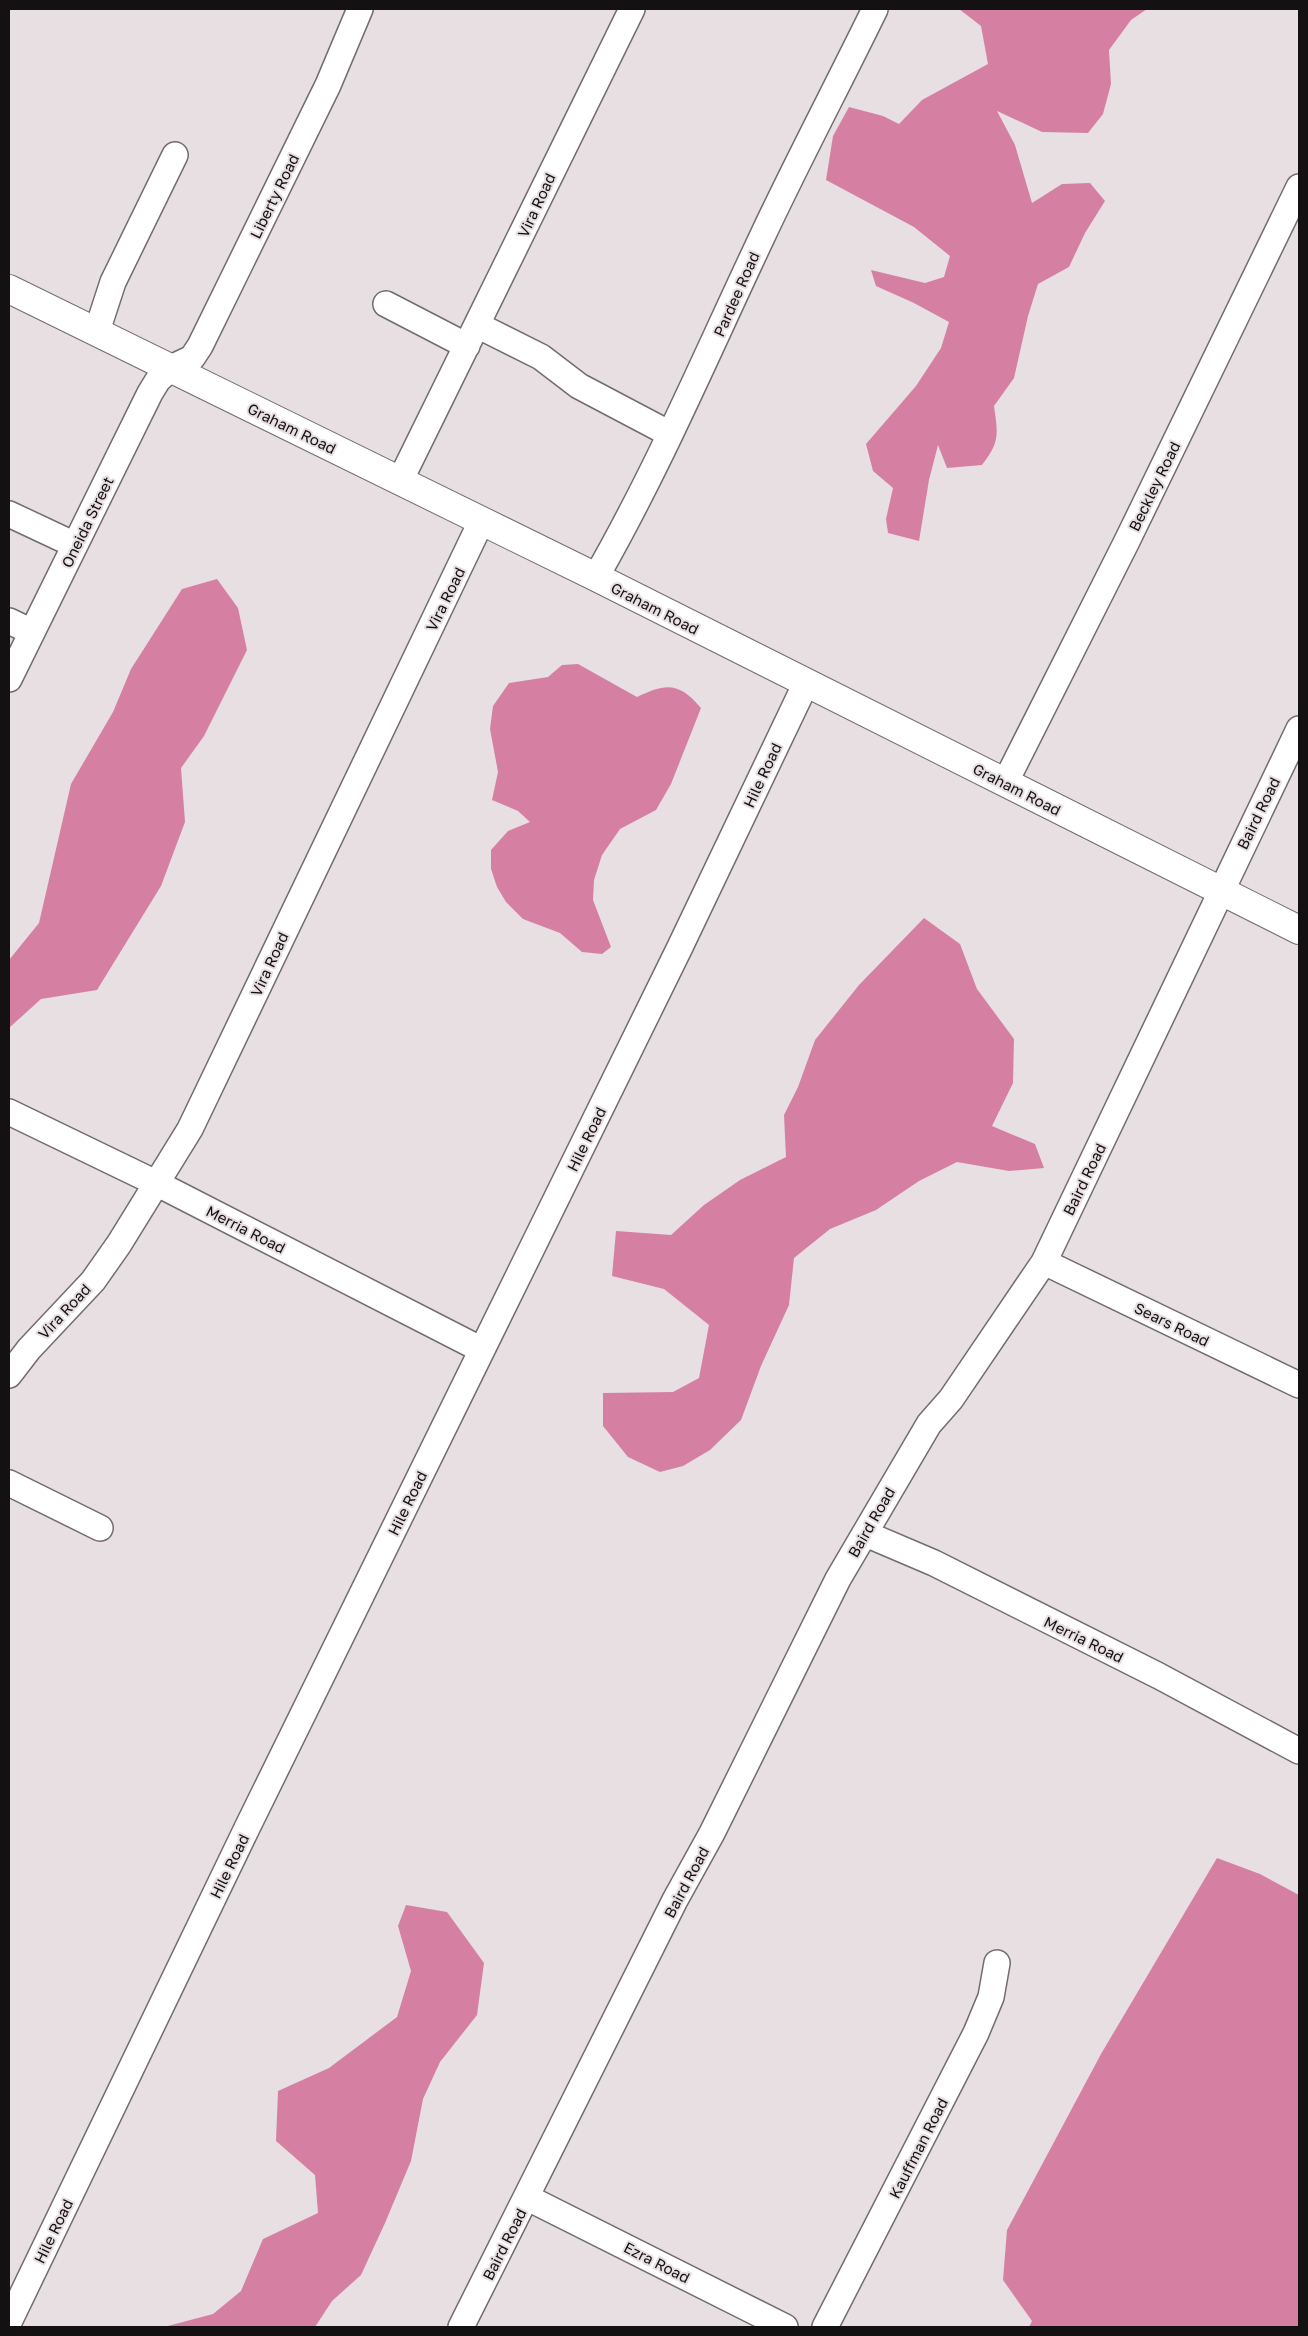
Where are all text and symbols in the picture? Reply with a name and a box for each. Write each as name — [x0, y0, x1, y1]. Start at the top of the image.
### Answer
street label: Liberty Road — [246, 151, 302, 241]
street label: Vira Road — [513, 170, 559, 240]
street label: Pardee Road — [709, 249, 763, 339]
street label: Graham Road — [245, 399, 339, 457]
street label: Beckley Road — [1125, 438, 1183, 534]
street label: Oneida Street — [57, 474, 117, 570]
street label: Vira Road — [422, 564, 468, 634]
street label: Graham Road — [608, 578, 702, 638]
street label: Hile Road — [739, 740, 785, 810]
street label: Graham Road — [970, 759, 1064, 819]
street label: Baird Road — [1233, 774, 1283, 852]
street label: Vira Road — [246, 929, 292, 999]
street label: Hile Road — [563, 1104, 609, 1174]
street label: Baird Road — [1059, 1140, 1109, 1218]
street label: Merria Road — [203, 1201, 289, 1257]
street label: Vira Road — [34, 1280, 94, 1342]
street label: Sears Road — [1132, 1298, 1212, 1350]
street label: Hile Road — [384, 1468, 430, 1538]
street label: Baird Road — [844, 1484, 898, 1560]
street label: Merria Road — [1041, 1612, 1127, 1666]
street label: Hile Road — [206, 1831, 252, 1901]
street label: Baird Road — [660, 1843, 712, 1921]
street label: Kauffman Road — [885, 2095, 951, 2201]
street label: Hile Road — [30, 2196, 76, 2266]
street label: Baird Road — [478, 2205, 530, 2283]
street label: Ezra Road — [621, 2238, 693, 2286]

